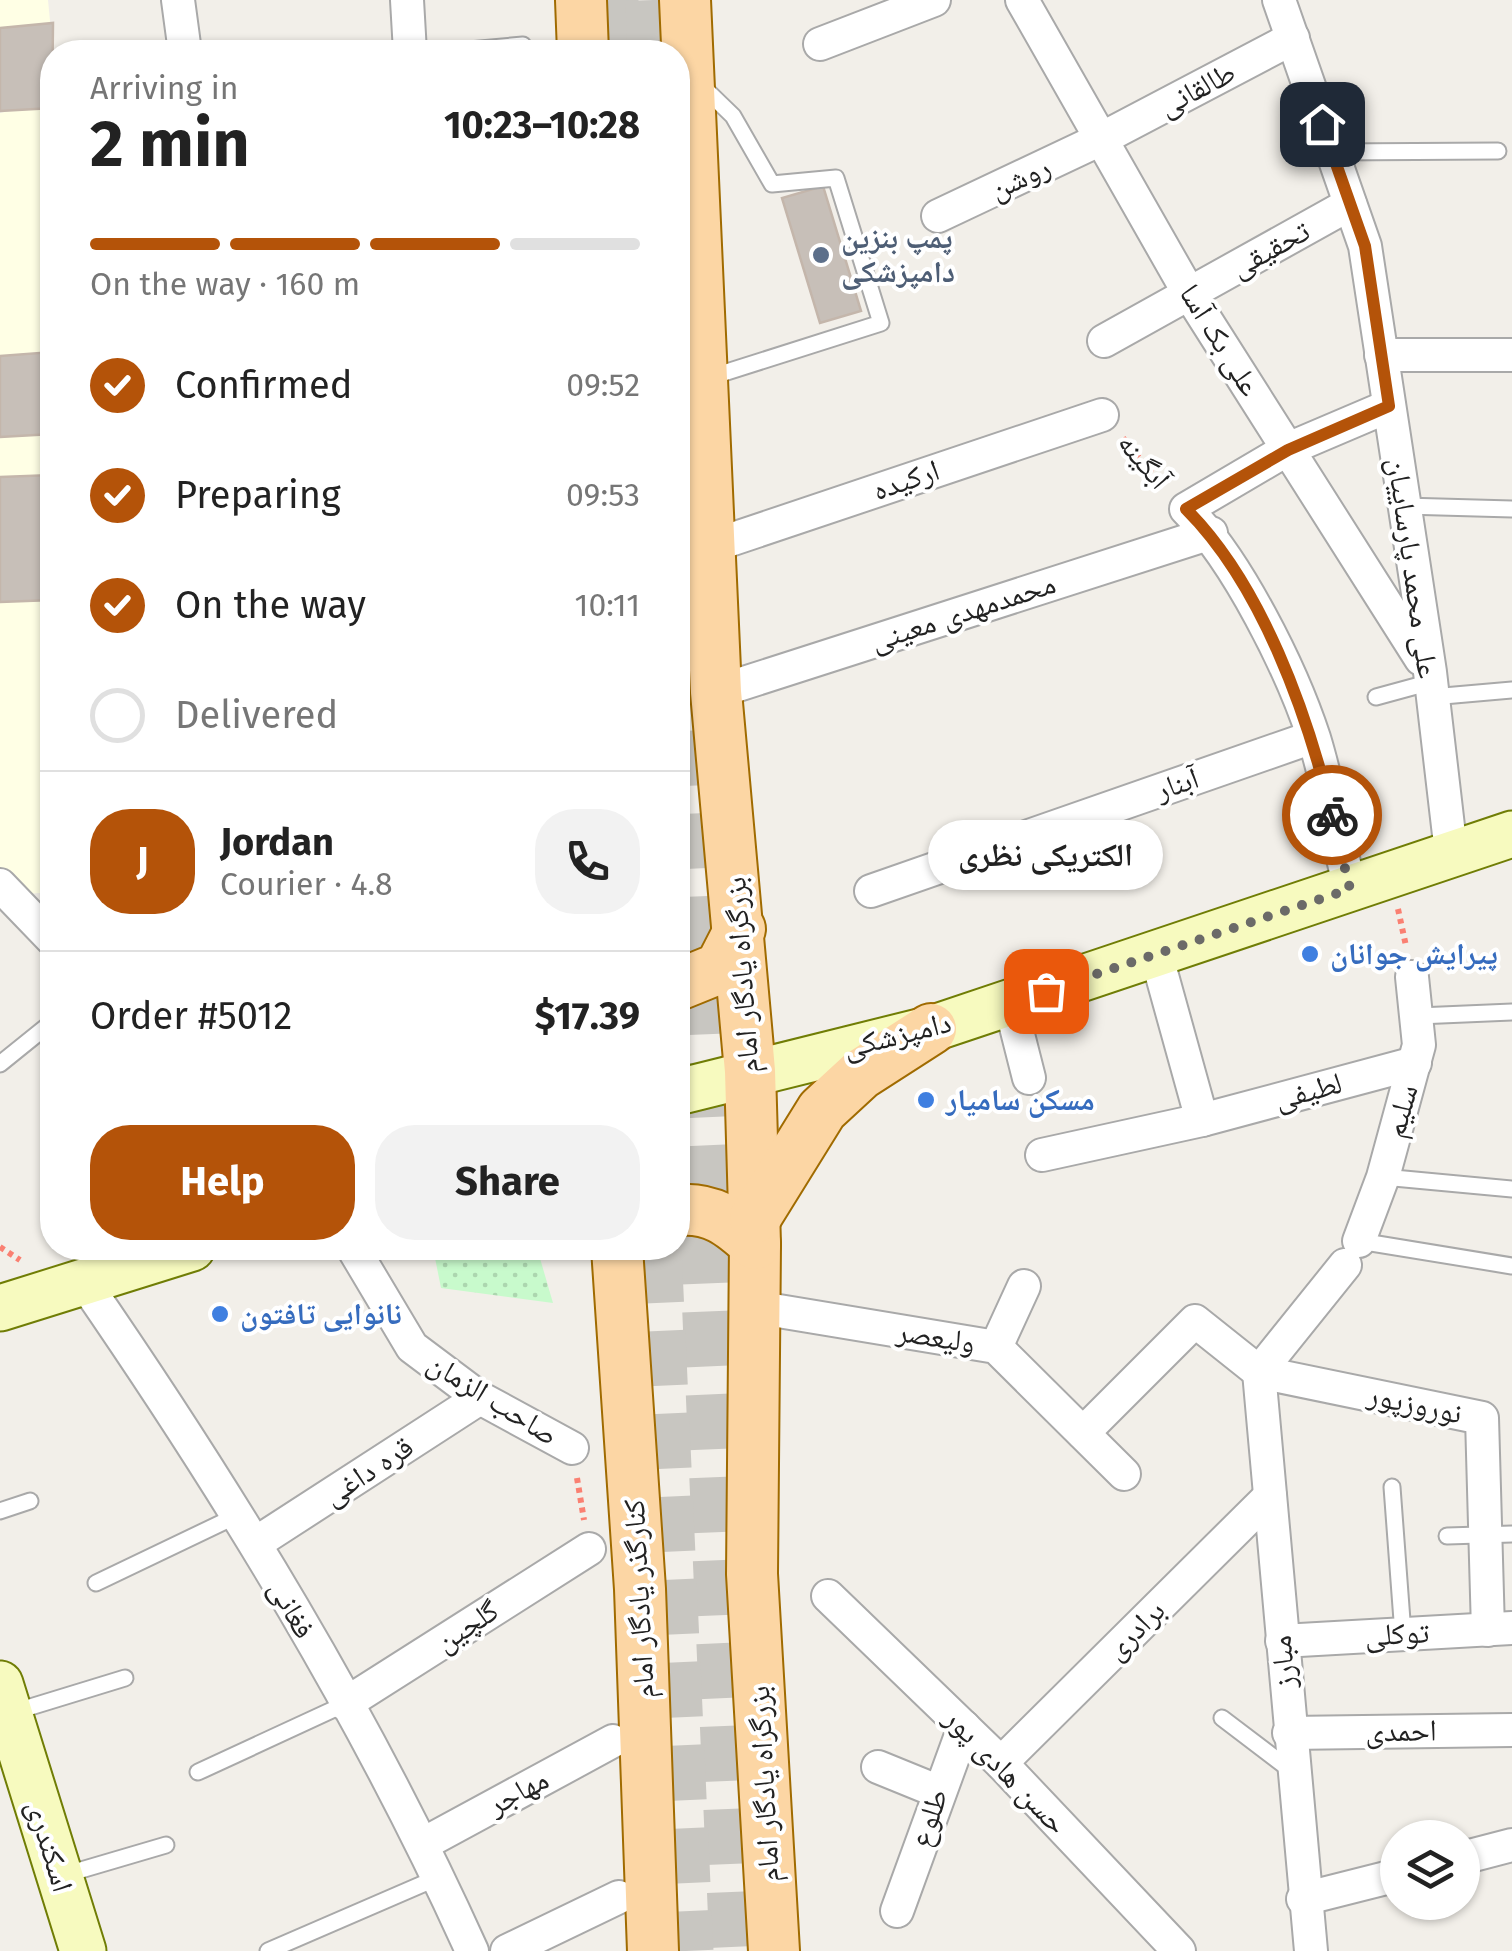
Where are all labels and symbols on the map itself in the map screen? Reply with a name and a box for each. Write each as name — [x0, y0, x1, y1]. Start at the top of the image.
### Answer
street label: طالقانی — [1152, 54, 1242, 124]
pin — [1280, 82, 1365, 167]
street label: روشن — [984, 148, 1056, 208]
street label: تحقیقی — [1224, 213, 1316, 285]
place label: پمپ بنزین دامپزشکی — [841, 220, 955, 290]
marker: پمپ بنزین دامپزشکی — [810, 244, 832, 266]
street label: علی بک آسا — [1172, 277, 1268, 403]
street label: آبگینه — [1110, 426, 1179, 497]
street label: ارکیده — [868, 452, 944, 508]
street label: علی محمد پارساییان — [1379, 455, 1446, 681]
street label: محمدمهدی معینی — [866, 565, 1060, 659]
street label: آبنار — [1150, 759, 1205, 808]
courier — [1282, 765, 1382, 865]
callout: الکتریکی نظری — [928, 821, 1164, 891]
street label: بزرگراه یادگار امام — [717, 876, 768, 1074]
place label: پیرایش جوانان — [1330, 936, 1498, 972]
marker: پیرایش جوانان — [1299, 943, 1321, 965]
pin — [1004, 949, 1089, 1034]
street label: دامپزشکی — [839, 1004, 955, 1066]
street label: لطیفی — [1270, 1065, 1346, 1117]
street label: سلیم — [1376, 1080, 1428, 1142]
place label: مسکن سامیار — [944, 1082, 1095, 1118]
marker: مسکن سامیار — [915, 1089, 937, 1111]
place label: نانوایی تافتون — [240, 1296, 402, 1332]
marker: نانوایی تافتون — [209, 1303, 231, 1325]
street label: ولیعصر — [893, 1313, 978, 1361]
street label: صاحب الزمان — [421, 1345, 565, 1453]
street label: نوروزپور — [1364, 1376, 1465, 1432]
street label: قره داغی — [316, 1429, 420, 1513]
street label: کنارگذر یادگار امام — [616, 1498, 663, 1700]
street label: فغانی — [261, 1573, 323, 1645]
street label: گلچین — [429, 1592, 505, 1660]
street label: برادری — [1098, 1593, 1172, 1667]
street label: توکلی — [1364, 1614, 1430, 1654]
street label: مبارز — [1263, 1634, 1303, 1691]
street label: بزرگراه یادگار امام — [741, 1685, 788, 1883]
street label: حسن هادی پور — [936, 1699, 1075, 1842]
street label: احمدی — [1365, 1712, 1437, 1750]
street label: مهاجر — [480, 1761, 555, 1823]
street label: طلوع — [902, 1784, 957, 1852]
street label: اسکندری — [19, 1796, 81, 1896]

